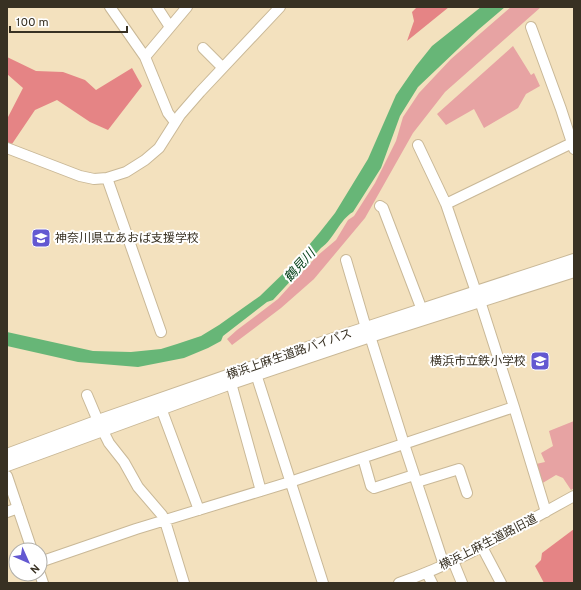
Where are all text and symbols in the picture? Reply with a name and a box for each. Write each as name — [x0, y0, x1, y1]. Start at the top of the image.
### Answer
scale bar — [10, 8, 127, 34]
text: 100 m — [16, 15, 49, 31]
school or university icon: 神奈川県立あおば支援学校 — [30, 227, 52, 249]
place label: 神奈川県立あおば支援学校 — [55, 231, 199, 247]
water label: 鶴見川 — [281, 245, 321, 286]
street label: 横浜上麻生道路バイパス — [224, 326, 354, 384]
school or university icon: 横浜市立鉄小学校 — [529, 350, 551, 372]
place label: 横浜市立鉄小学校 — [430, 354, 526, 370]
street label: 横浜上麻生道路旧道 — [437, 511, 540, 575]
north arrow — [8, 542, 48, 582]
text: N — [27, 561, 42, 576]

